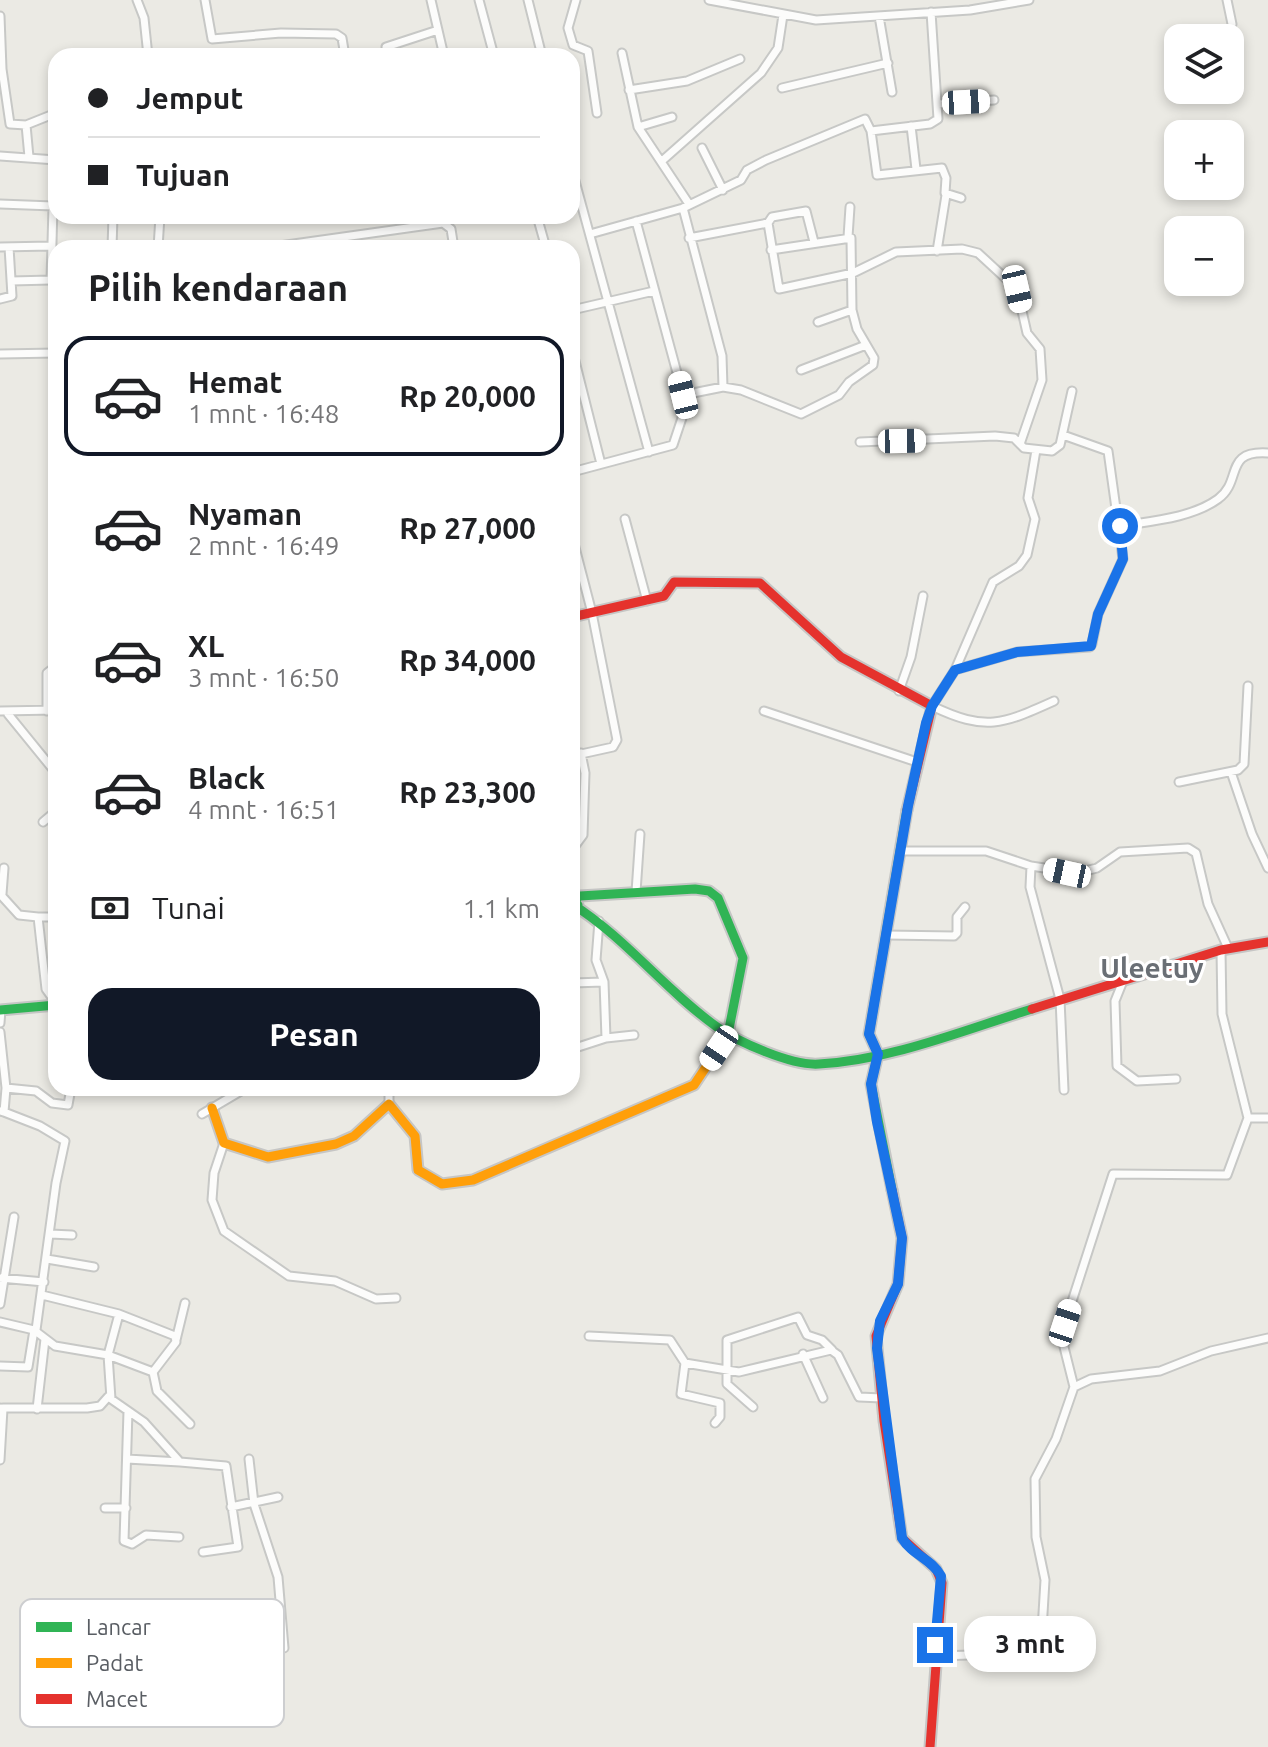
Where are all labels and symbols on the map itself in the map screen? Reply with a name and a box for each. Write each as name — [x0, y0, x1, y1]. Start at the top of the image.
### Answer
car — [941, 89, 991, 115]
car — [1000, 263, 1034, 315]
car — [666, 369, 700, 421]
car — [878, 429, 926, 453]
route start — [1102, 508, 1138, 544]
car — [1041, 856, 1093, 890]
district label: Uleetuy — [1100, 952, 1204, 983]
car — [696, 1021, 742, 1075]
car — [1046, 1296, 1084, 1350]
legend — [20, 1599, 284, 1727]
text: Lancar — [86, 1614, 152, 1639]
callout: 3 mnt — [963, 1617, 1095, 1673]
route end — [917, 1627, 953, 1663]
text: Padat — [86, 1650, 143, 1675]
text: Macet — [86, 1686, 148, 1711]

